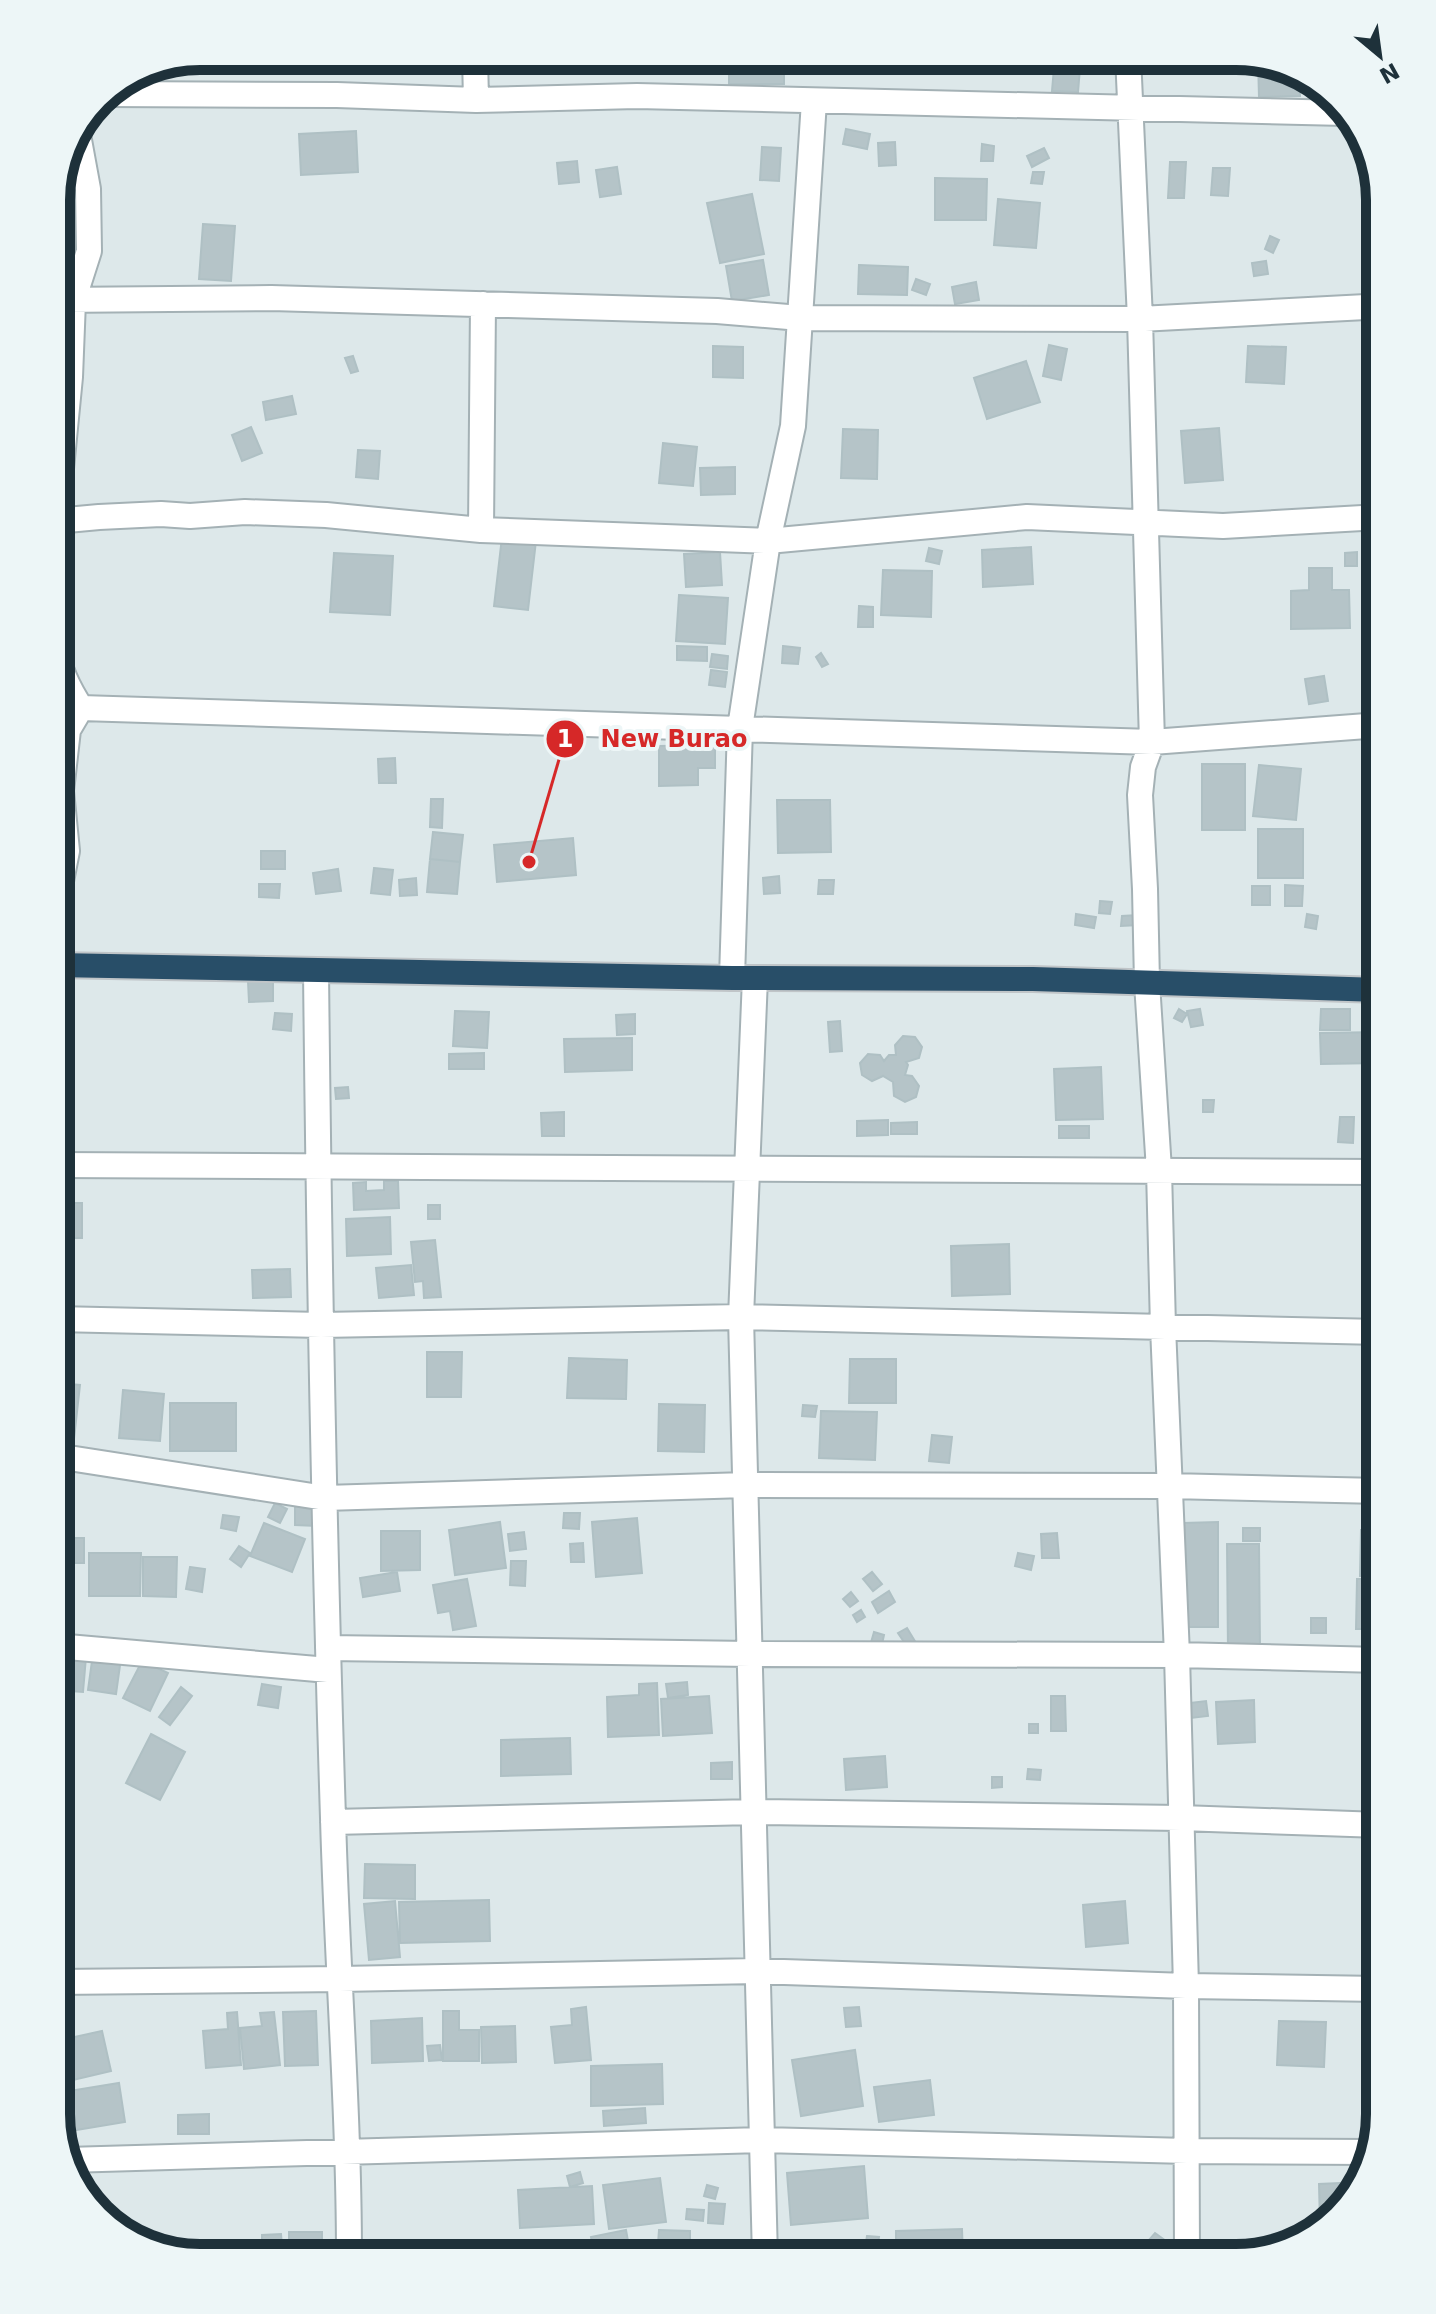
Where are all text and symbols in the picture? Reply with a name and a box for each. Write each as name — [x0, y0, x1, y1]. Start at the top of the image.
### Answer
north arrow — [1340, 16, 1420, 96]
text: N — [1375, 58, 1404, 88]
callout: New Burao — [545, 715, 764, 763]
text: 1 — [557, 725, 573, 753]
text: New Burao — [601, 725, 747, 753]

